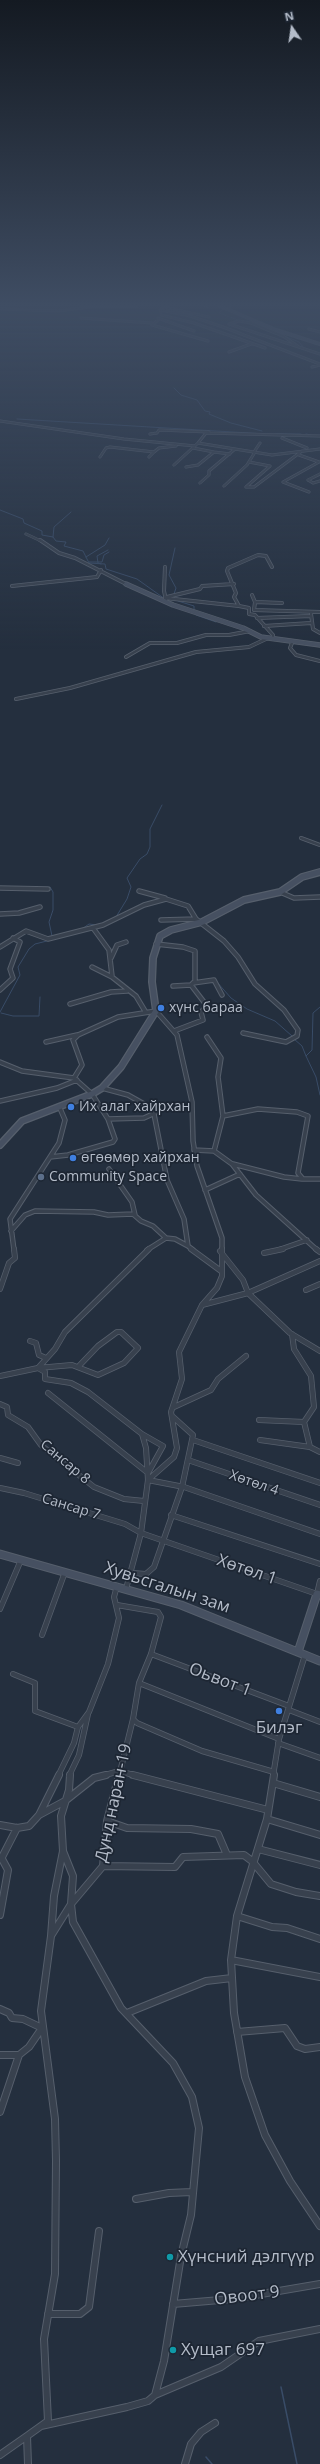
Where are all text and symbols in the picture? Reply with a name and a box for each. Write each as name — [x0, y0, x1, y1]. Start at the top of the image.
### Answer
north arrow — [272, 8, 312, 48]
text: N — [283, 8, 295, 24]
place label: хүнс бараа — [169, 1000, 243, 1016]
marker: хүнс бараа — [156, 1003, 166, 1013]
place label: Их алаг хайрхан — [79, 1099, 190, 1115]
marker: Их алаг хайрхан — [66, 1102, 76, 1112]
place label: өгөөмөр хайрхан — [81, 1150, 200, 1166]
marker: өгөөмөр хайрхан — [68, 1153, 78, 1163]
place label: Community Space — [49, 1169, 167, 1185]
marker: Community Space — [36, 1172, 46, 1182]
street label: Сансар 8 — [37, 1436, 93, 1488]
street label: Хөтөл 4 — [227, 1467, 281, 1499]
street label: Сансар 7 — [40, 1490, 102, 1524]
street label: Хөтөл 1 — [214, 1550, 280, 1590]
street label: Хувьсгалын зам — [101, 1558, 233, 1618]
street label: Оьвот 1 — [186, 1659, 254, 1701]
marker: Билэг — [274, 1706, 284, 1716]
place label: Билэг — [256, 1718, 302, 1738]
street label: Дунд наран-19 — [91, 1742, 137, 1864]
place label: Хүнсний дэлгүүр — [178, 2247, 315, 2267]
marker: Хүнсний дэлгүүр — [165, 2252, 175, 2262]
street label: Овоот 9 — [213, 2282, 281, 2310]
place label: Хущаг 697 — [181, 2340, 265, 2360]
marker: Хущаг 697 — [168, 2345, 178, 2355]

